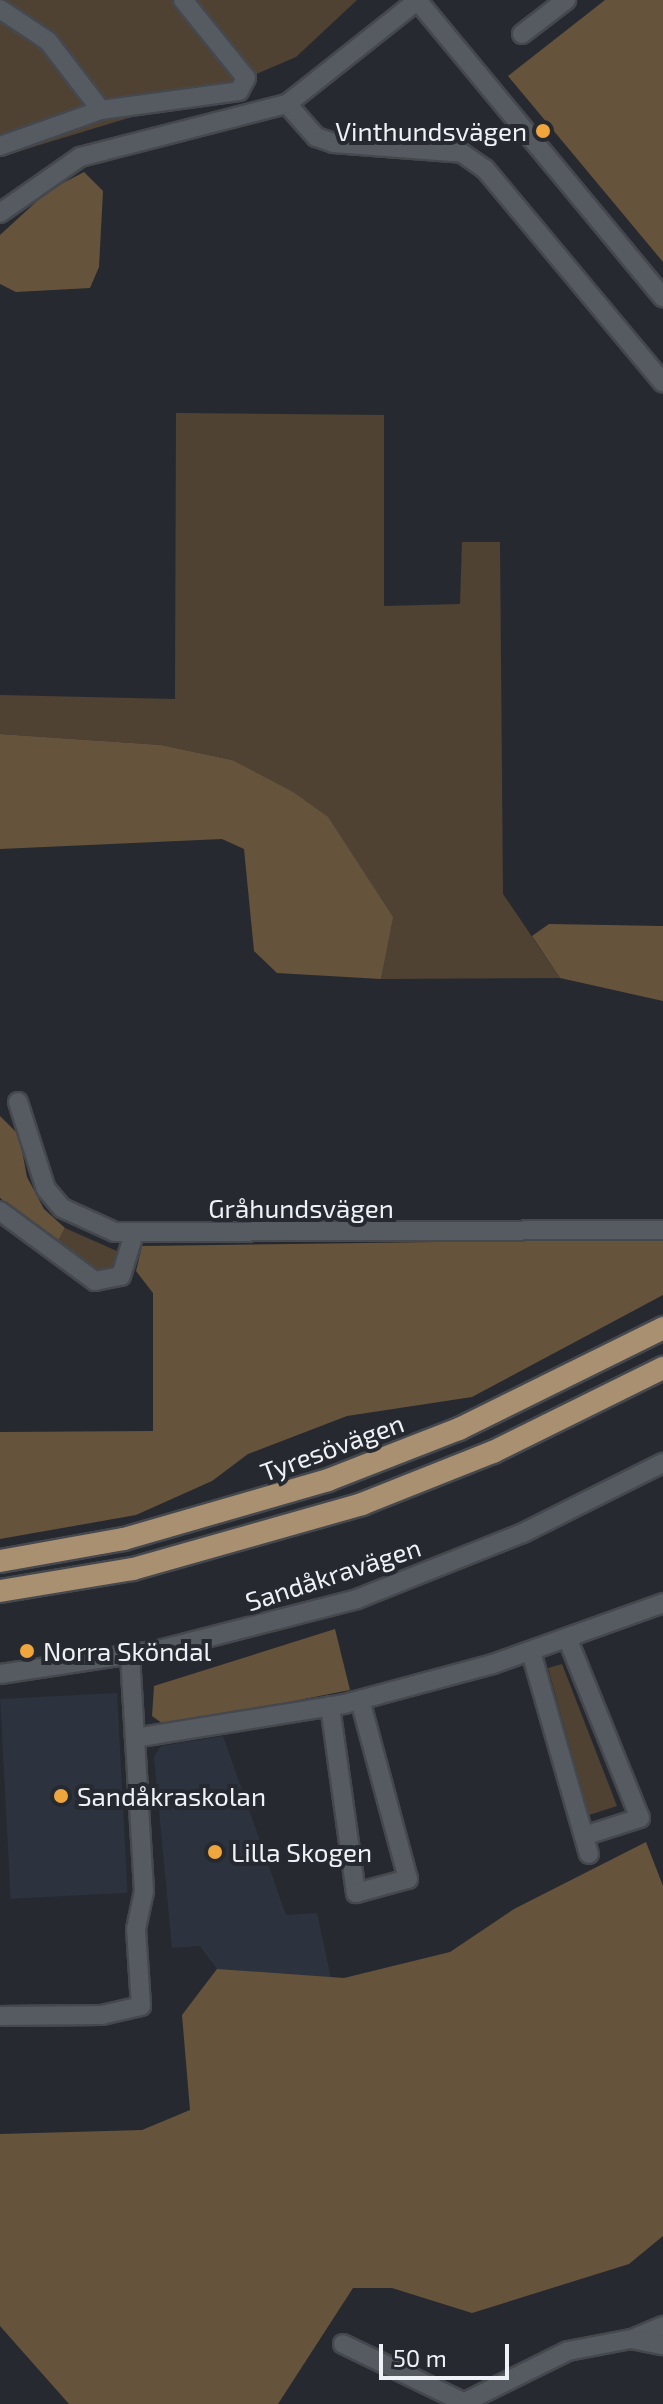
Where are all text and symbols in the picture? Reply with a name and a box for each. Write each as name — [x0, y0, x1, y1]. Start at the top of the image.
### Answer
place label: Vinthundsvägen — [335, 115, 527, 147]
marker: Vinthundsvägen — [534, 122, 552, 140]
street label: Gråhundsvägen — [208, 1192, 394, 1224]
street label: Tyresövägen — [256, 1407, 408, 1487]
street label: Sandåkravägen — [241, 1531, 425, 1617]
place label: Norra Sköndal — [43, 1635, 211, 1667]
marker: Norra Sköndal — [18, 1642, 36, 1660]
place label: Sandåkraskolan — [77, 1780, 266, 1812]
marker: Sandåkraskolan — [52, 1787, 70, 1805]
place label: Lilla Skogen — [231, 1836, 372, 1868]
marker: Lilla Skogen — [206, 1843, 224, 1861]
scale bar — [383, 2328, 513, 2378]
text: 50 m — [393, 2343, 447, 2372]

